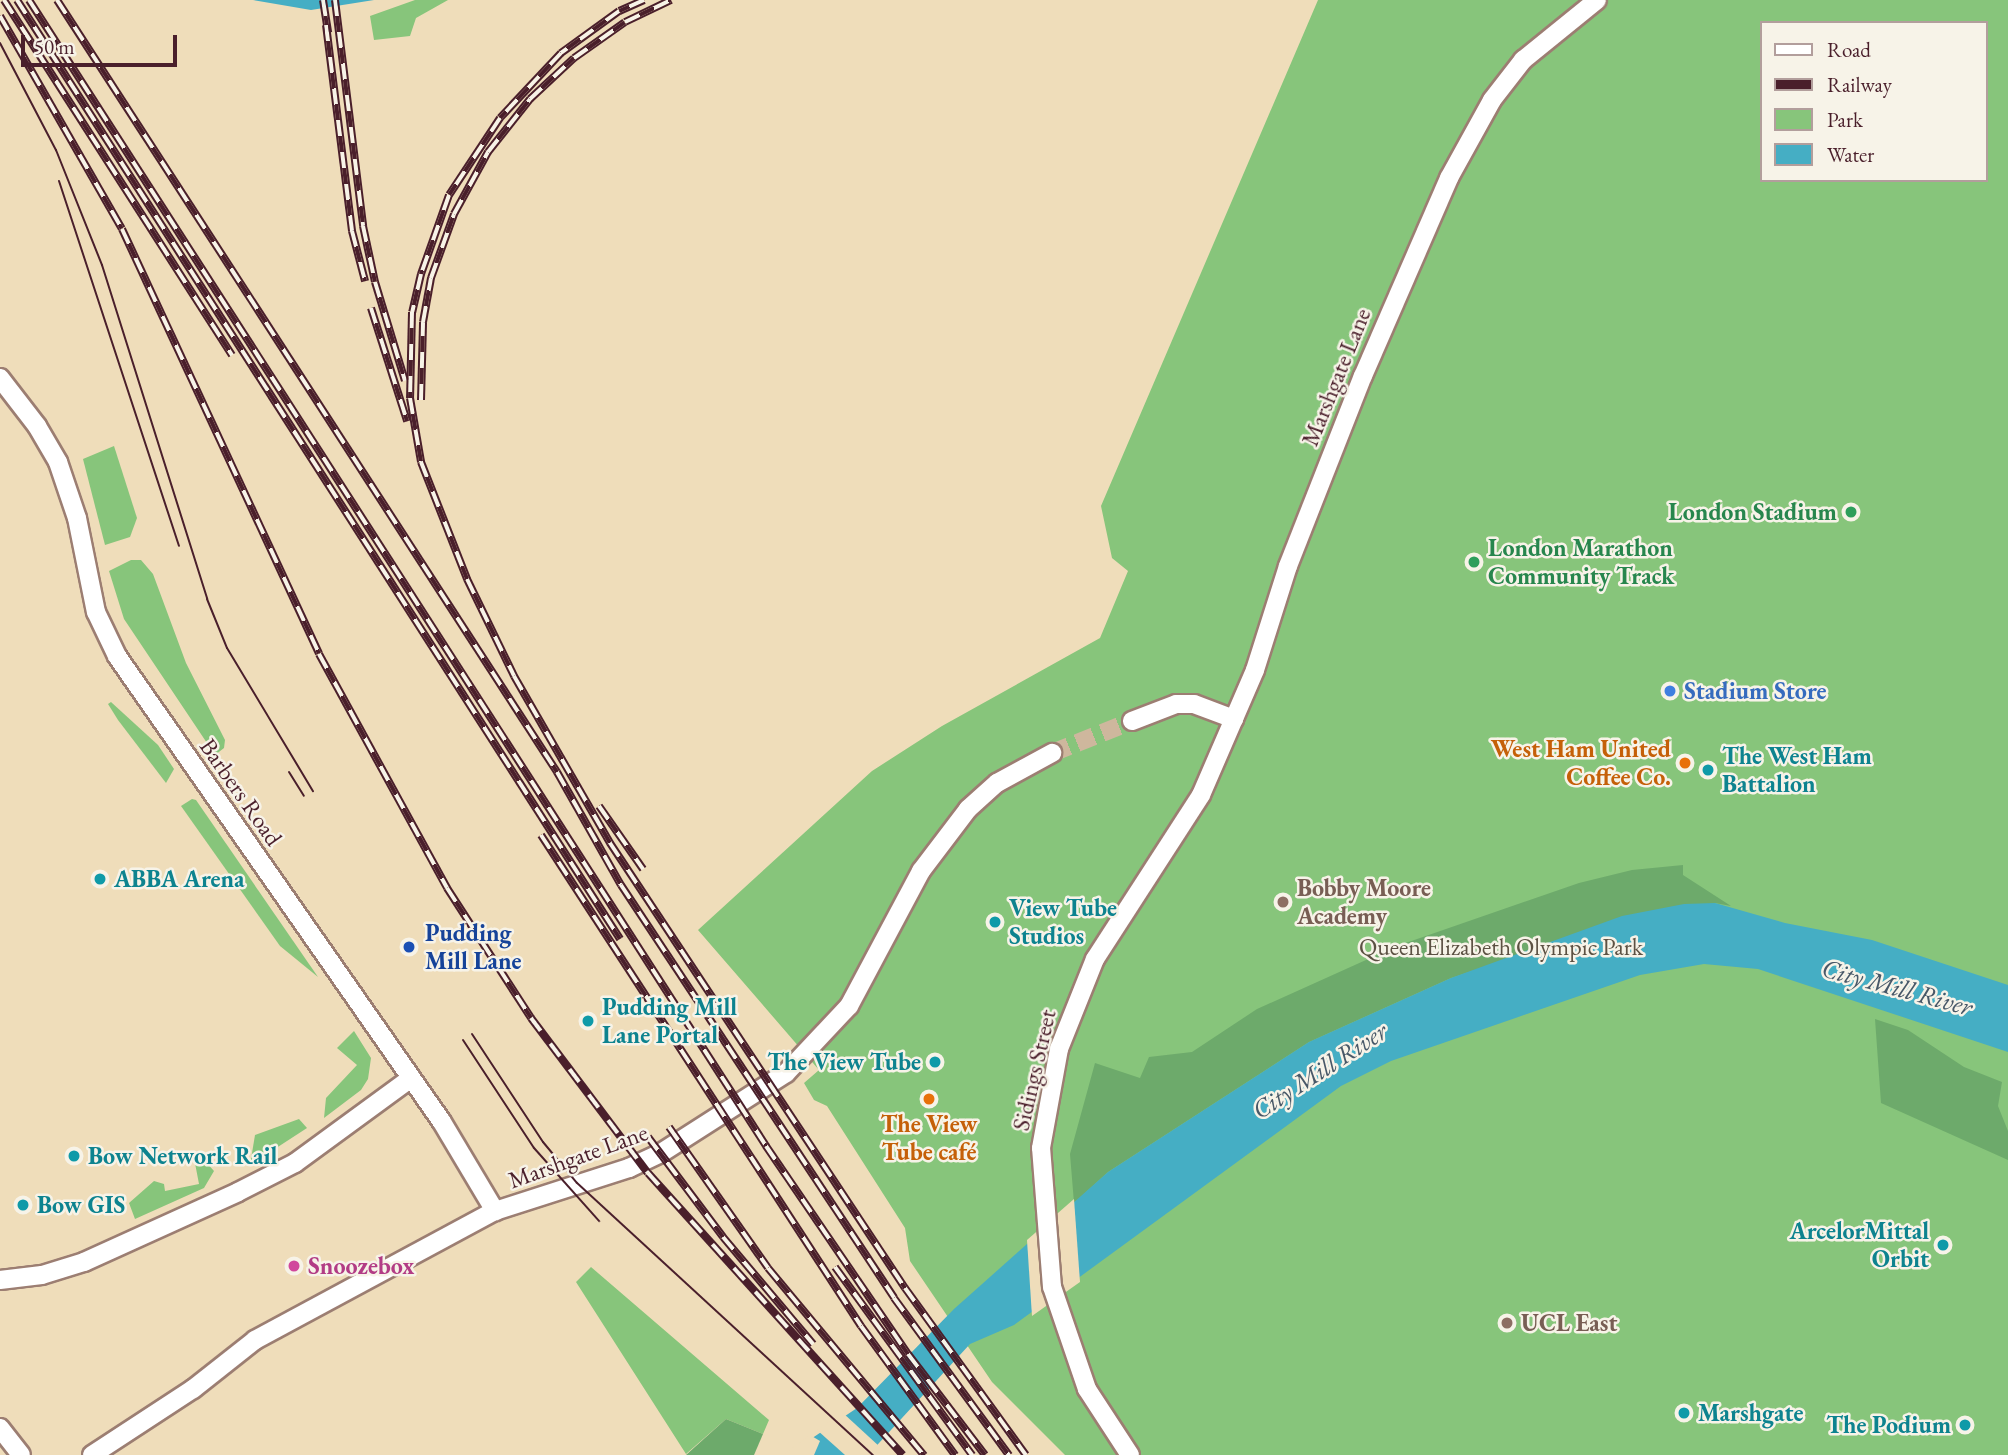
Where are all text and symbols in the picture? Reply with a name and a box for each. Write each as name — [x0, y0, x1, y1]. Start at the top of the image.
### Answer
scale bar — [24, 21, 180, 65]
legend — [1759, 21, 1987, 182]
text: 50 m — [34, 33, 75, 60]
text: Road — [1827, 36, 1871, 63]
text: Railway — [1827, 71, 1892, 98]
text: Park — [1827, 106, 1863, 133]
text: Water — [1827, 141, 1874, 168]
street label: Marshgate Lane — [1295, 304, 1377, 450]
place label: London Stadium — [1668, 498, 1837, 526]
marker: London Stadium — [1843, 504, 1859, 520]
place label: London Marathon Community Track — [1488, 534, 1674, 590]
marker: London Marathon Community Track — [1466, 554, 1482, 570]
place label: Stadium Store — [1684, 677, 1827, 705]
marker: Stadium Store — [1662, 683, 1678, 699]
street label: Barbers Road — [194, 733, 288, 851]
place label: West Ham United Coffee Co. — [1491, 735, 1671, 791]
place label: The West Ham Battalion — [1722, 742, 1872, 798]
marker: West Ham United Coffee Co. — [1677, 755, 1693, 771]
marker: The West Ham Battalion — [1700, 762, 1716, 778]
place label: ABBA Arena — [114, 865, 245, 893]
marker: ABBA Arena — [92, 871, 108, 887]
place label: Bobby Moore Academy — [1297, 874, 1431, 930]
place label: View Tube Studios — [1009, 894, 1117, 950]
marker: Bobby Moore Academy — [1275, 894, 1291, 910]
marker: View Tube Studios — [987, 914, 1003, 930]
place label: Pudding Mill Lane — [425, 919, 522, 975]
park label: Queen Elizabeth Olympic Park — [1359, 933, 1643, 961]
marker: Pudding Mill Lane — [399, 937, 419, 957]
water label: City Mill River — [1818, 953, 1976, 1023]
place label: Pudding Mill Lane Portal — [602, 993, 737, 1049]
street label: Sidings Street — [1006, 1007, 1062, 1133]
marker: Pudding Mill Lane Portal — [580, 1013, 596, 1029]
water label: City Mill River — [1247, 1016, 1393, 1126]
place label: The View Tube — [767, 1048, 921, 1076]
marker: The View Tube — [927, 1054, 943, 1070]
marker: The View Tube café — [921, 1091, 937, 1107]
place label: The View Tube café — [881, 1110, 977, 1166]
street label: Marshgate Lane — [504, 1117, 652, 1195]
place label: Bow Network Rail — [88, 1142, 277, 1170]
marker: Bow Network Rail — [66, 1148, 82, 1164]
place label: Bow GIS — [37, 1191, 125, 1219]
marker: Bow GIS — [15, 1197, 31, 1213]
place label: ArcelorMittal Orbit — [1789, 1217, 1929, 1273]
marker: ArcelorMittal Orbit — [1935, 1237, 1951, 1253]
place label: Snoozebox — [308, 1252, 414, 1280]
marker: Snoozebox — [286, 1258, 302, 1274]
place label: UCL East — [1521, 1309, 1617, 1337]
marker: UCL East — [1499, 1315, 1515, 1331]
place label: Marshgate — [1698, 1399, 1804, 1427]
marker: Marshgate — [1676, 1405, 1692, 1421]
place label: The Podium — [1826, 1411, 1951, 1439]
marker: The Podium — [1957, 1417, 1973, 1433]

